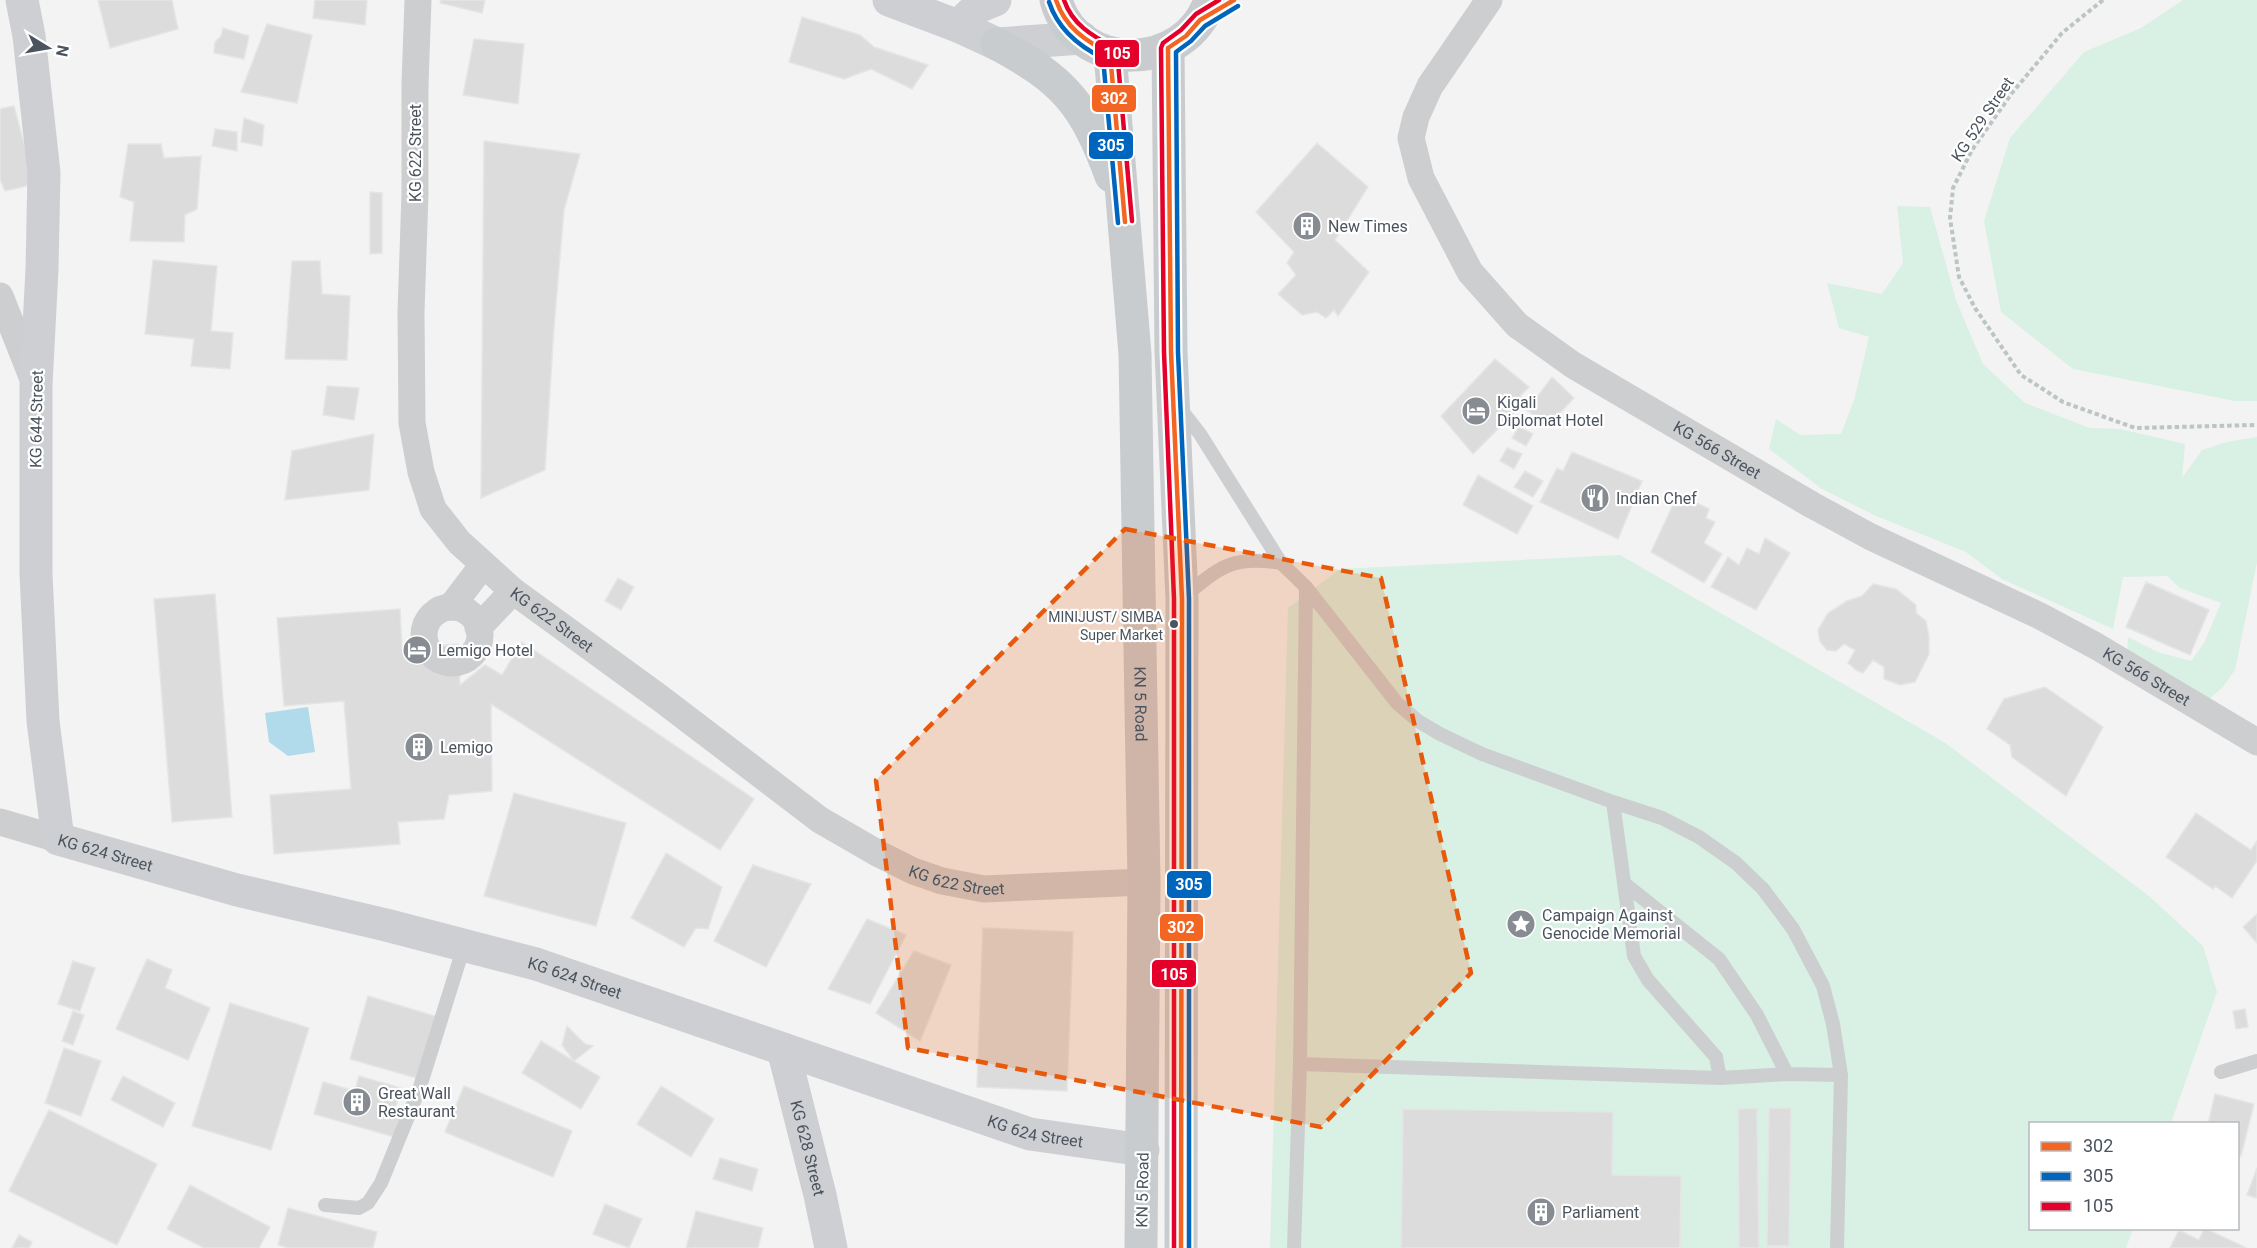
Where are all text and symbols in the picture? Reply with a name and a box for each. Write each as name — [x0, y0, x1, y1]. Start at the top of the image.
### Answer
north arrow — [18, 18, 78, 78]
line badge: 105 — [1094, 39, 1140, 68]
text: N — [52, 43, 73, 58]
text: 105 — [1103, 44, 1131, 63]
street label: KG 529 Street — [1947, 73, 2018, 165]
line badge: 302 — [1091, 84, 1137, 113]
text: 302 — [1100, 89, 1128, 108]
street label: KG 622 Street — [406, 104, 425, 202]
line badge: 305 — [1088, 131, 1134, 160]
text: 305 — [1097, 136, 1125, 155]
building icon: New Times — [1291, 210, 1323, 242]
place label: New Times — [1328, 217, 1408, 236]
street label: KG 644 Street — [26, 370, 47, 468]
place label: Kigali Diplomat Hotel — [1497, 393, 1603, 430]
hotel icon: Kigali Diplomat Hotel — [1460, 395, 1492, 427]
street label: KG 566 Street — [1670, 417, 1764, 483]
restaurant icon: Indian Chef — [1579, 482, 1611, 514]
place label: Indian Chef — [1616, 489, 1697, 508]
street label: KG 622 Street — [507, 583, 597, 656]
place label: MINIJUST/ SIMBA Super Market — [1048, 609, 1163, 643]
marker: MINIJUST/ SIMBA Super Market — [1168, 618, 1180, 630]
hotel icon: Lemigo Hotel — [401, 634, 433, 666]
place label: Lemigo Hotel — [438, 641, 533, 660]
street label: KG 566 Street — [2100, 643, 2193, 710]
street label: KN 5 Road — [1130, 666, 1151, 742]
building icon: Lemigo — [403, 731, 435, 763]
place label: Lemigo — [440, 738, 493, 757]
street label: KG 624 Street — [56, 830, 155, 876]
street label: KG 622 Street — [906, 861, 1005, 899]
line badge: 305 — [1166, 870, 1212, 899]
text: 305 — [1175, 875, 1203, 894]
place label: Campaign Against Genocide Memorial — [1542, 906, 1681, 943]
place icon: Campaign Against Genocide Memorial — [1505, 908, 1537, 940]
line badge: 302 — [1159, 913, 1204, 942]
text: 302 — [1167, 918, 1195, 937]
street label: KG 624 Street — [526, 953, 624, 1003]
line badge: 105 — [1151, 959, 1197, 988]
text: 105 — [1160, 965, 1188, 984]
place label: Great Wall Restaurant — [378, 1084, 455, 1121]
building icon: Great Wall Restaurant — [341, 1086, 373, 1118]
street label: KG 628 Street — [786, 1098, 829, 1198]
street label: KG 624 Street — [985, 1111, 1084, 1151]
legend — [2029, 1122, 2239, 1230]
text: 302 — [2083, 1135, 2113, 1156]
street label: KN 5 Road — [1132, 1152, 1153, 1228]
text: 305 — [2083, 1165, 2113, 1186]
text: 105 — [2083, 1195, 2113, 1216]
building icon: Parliament — [1525, 1196, 1557, 1228]
place label: Parliament — [1562, 1203, 1639, 1222]

